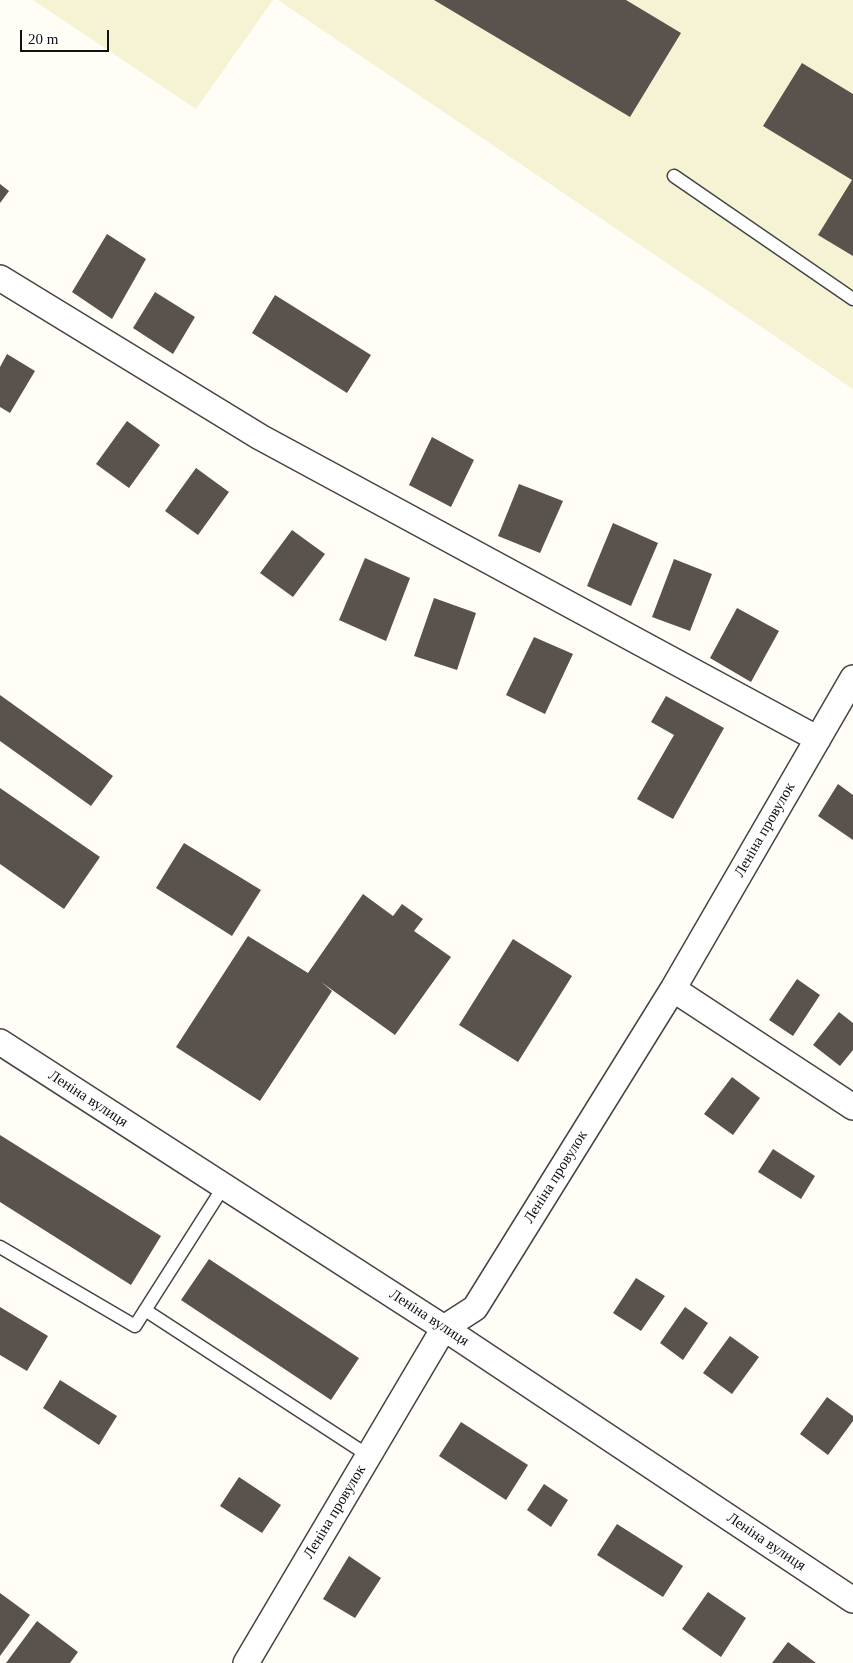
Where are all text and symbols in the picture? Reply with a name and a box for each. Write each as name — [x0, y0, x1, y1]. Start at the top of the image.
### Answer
scale bar — [22, 20, 111, 52]
text: 20 m — [28, 31, 58, 47]
street label: Леніна провулок — [731, 780, 799, 880]
street label: Леніна вулиця — [45, 1067, 131, 1131]
street label: Леніна провулок — [520, 1127, 592, 1227]
street label: Леніна вулиця — [386, 1286, 472, 1350]
street label: Леніна провулок — [300, 1462, 370, 1562]
street label: Леніна вулиця — [723, 1509, 809, 1575]

